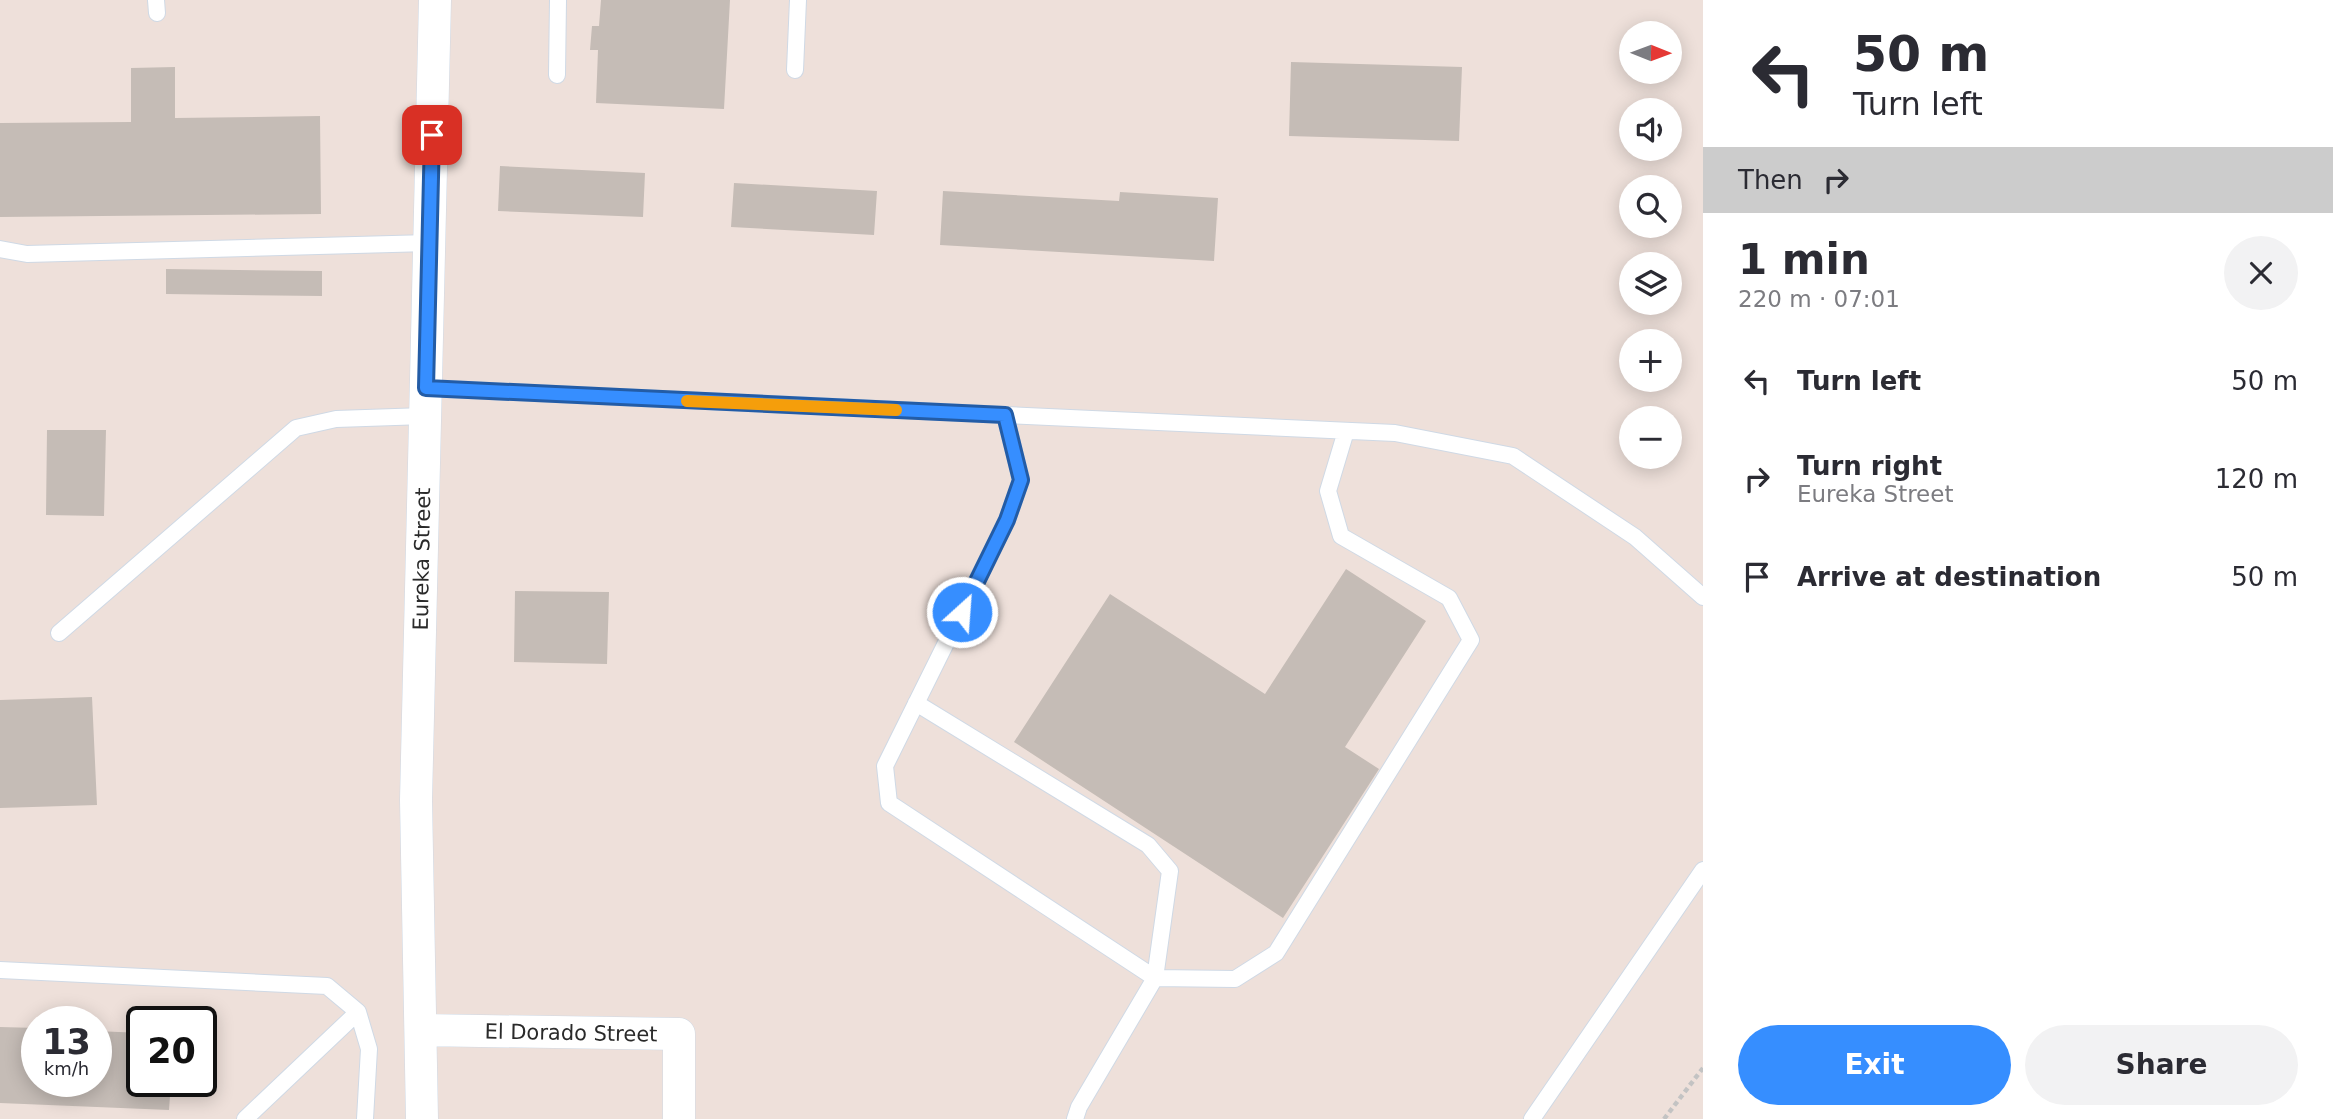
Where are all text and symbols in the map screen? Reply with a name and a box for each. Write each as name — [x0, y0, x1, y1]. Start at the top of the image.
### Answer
north arrow — [1619, 21, 1682, 84]
map controls — [1619, 21, 1682, 469]
text: 50 m — [1853, 26, 1989, 83]
icon: left — [1738, 28, 1829, 119]
text: Turn left — [1853, 85, 1983, 123]
button: sound — [1619, 98, 1682, 161]
pin — [402, 105, 462, 165]
icon: arrive — [413, 116, 451, 154]
icon: right — [1817, 161, 1855, 199]
text: Then — [1738, 165, 1803, 195]
button: search — [1619, 175, 1682, 238]
text: 1 min — [1738, 235, 1870, 284]
button: close — [2224, 236, 2298, 310]
button: layers — [1619, 252, 1682, 315]
text: 220 m · 07:01 — [1738, 286, 1900, 312]
button: + — [1619, 329, 1682, 392]
icon: left — [1738, 362, 1776, 400]
text: Turn left — [1797, 366, 1921, 396]
text: 50 m — [2231, 366, 2298, 396]
button: − — [1619, 406, 1682, 469]
text: Turn right — [1797, 451, 1942, 481]
icon: right — [1738, 460, 1776, 498]
text: 120 m — [2215, 464, 2298, 494]
text: Eureka Street — [1797, 481, 1953, 507]
street label: Eureka Street — [409, 487, 435, 631]
icon: arrive — [1738, 558, 1776, 596]
text: Arrive at destination — [1797, 562, 2101, 592]
text: 50 m — [2231, 562, 2298, 592]
position arrow — [925, 575, 999, 649]
speed limit sign: 20 — [126, 1006, 217, 1097]
street label: El Dorado Street — [484, 1019, 658, 1047]
text: 13 — [42, 1022, 91, 1062]
button: Exit — [1738, 1025, 2011, 1105]
button: Share — [2025, 1025, 2298, 1105]
text: km/h — [44, 1058, 89, 1079]

